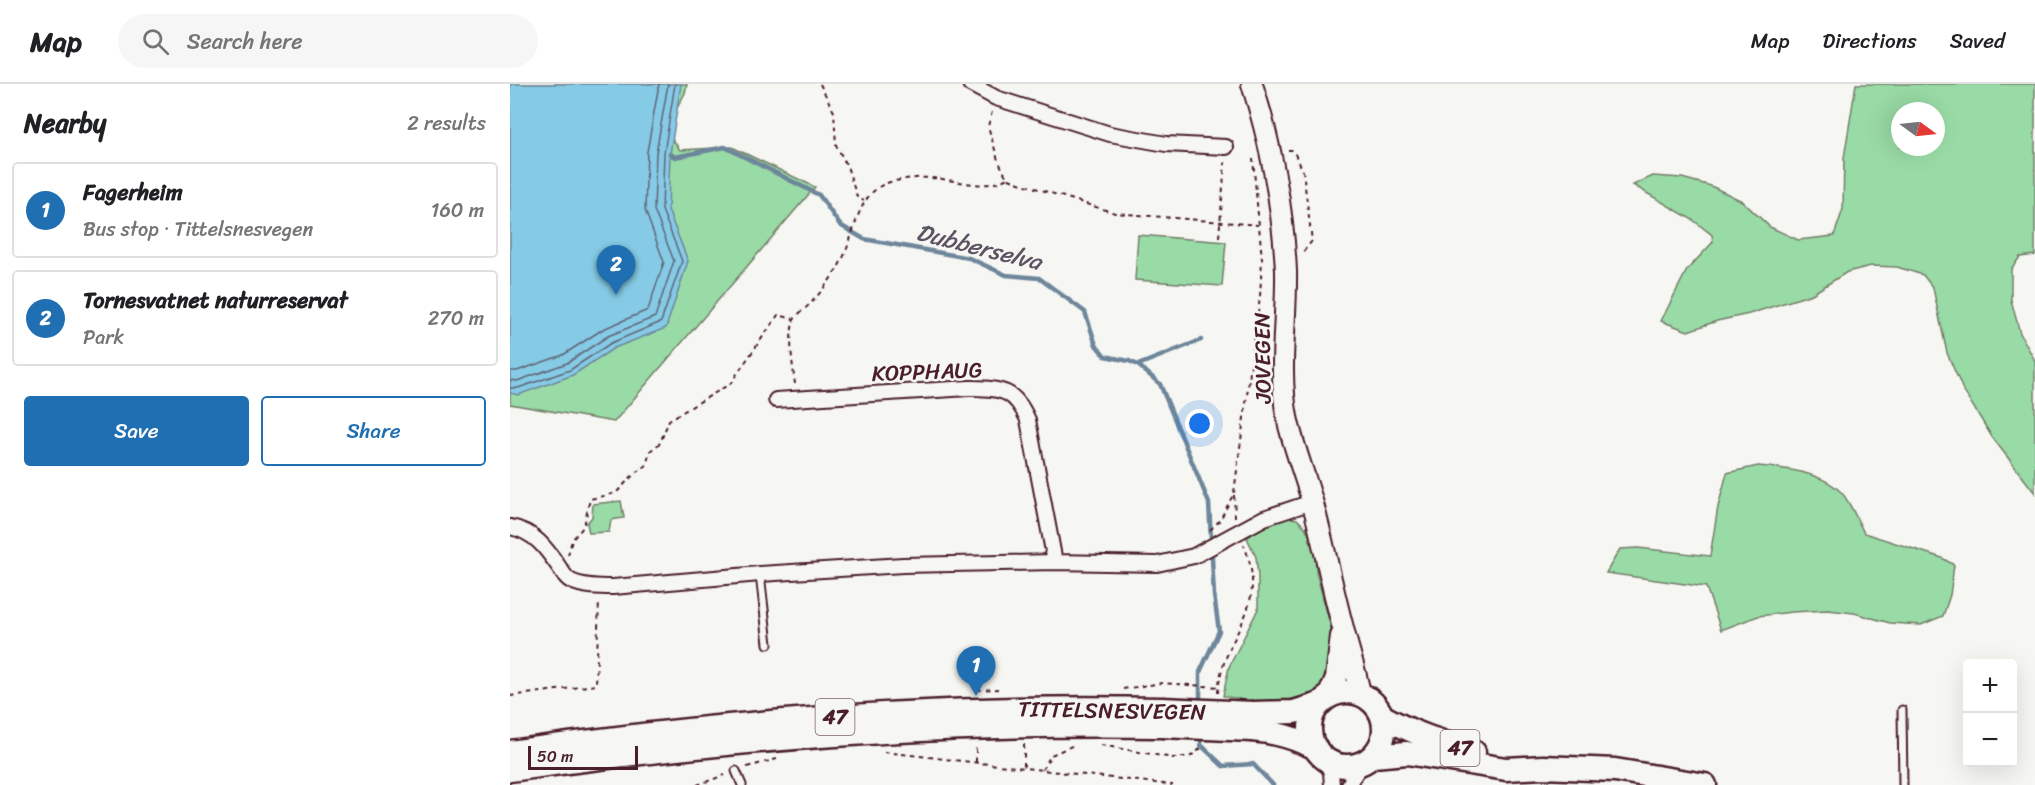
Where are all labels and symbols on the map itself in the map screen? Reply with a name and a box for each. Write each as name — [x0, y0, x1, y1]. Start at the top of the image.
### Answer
north arrow — [1891, 102, 1945, 156]
water label: Dubberselva — [912, 211, 1048, 283]
pin: 2 — [596, 246, 636, 295]
street label: JOVEGEN — [1242, 312, 1283, 405]
street label: KOPPHAUG — [871, 350, 983, 393]
your location — [1185, 409, 1214, 438]
pin: 1 — [956, 646, 996, 696]
street label: TITTELSNESVEGEN — [1018, 689, 1206, 732]
road number: 47 — [816, 699, 854, 735]
road number: 47 — [1440, 730, 1480, 766]
scale bar — [528, 743, 638, 770]

